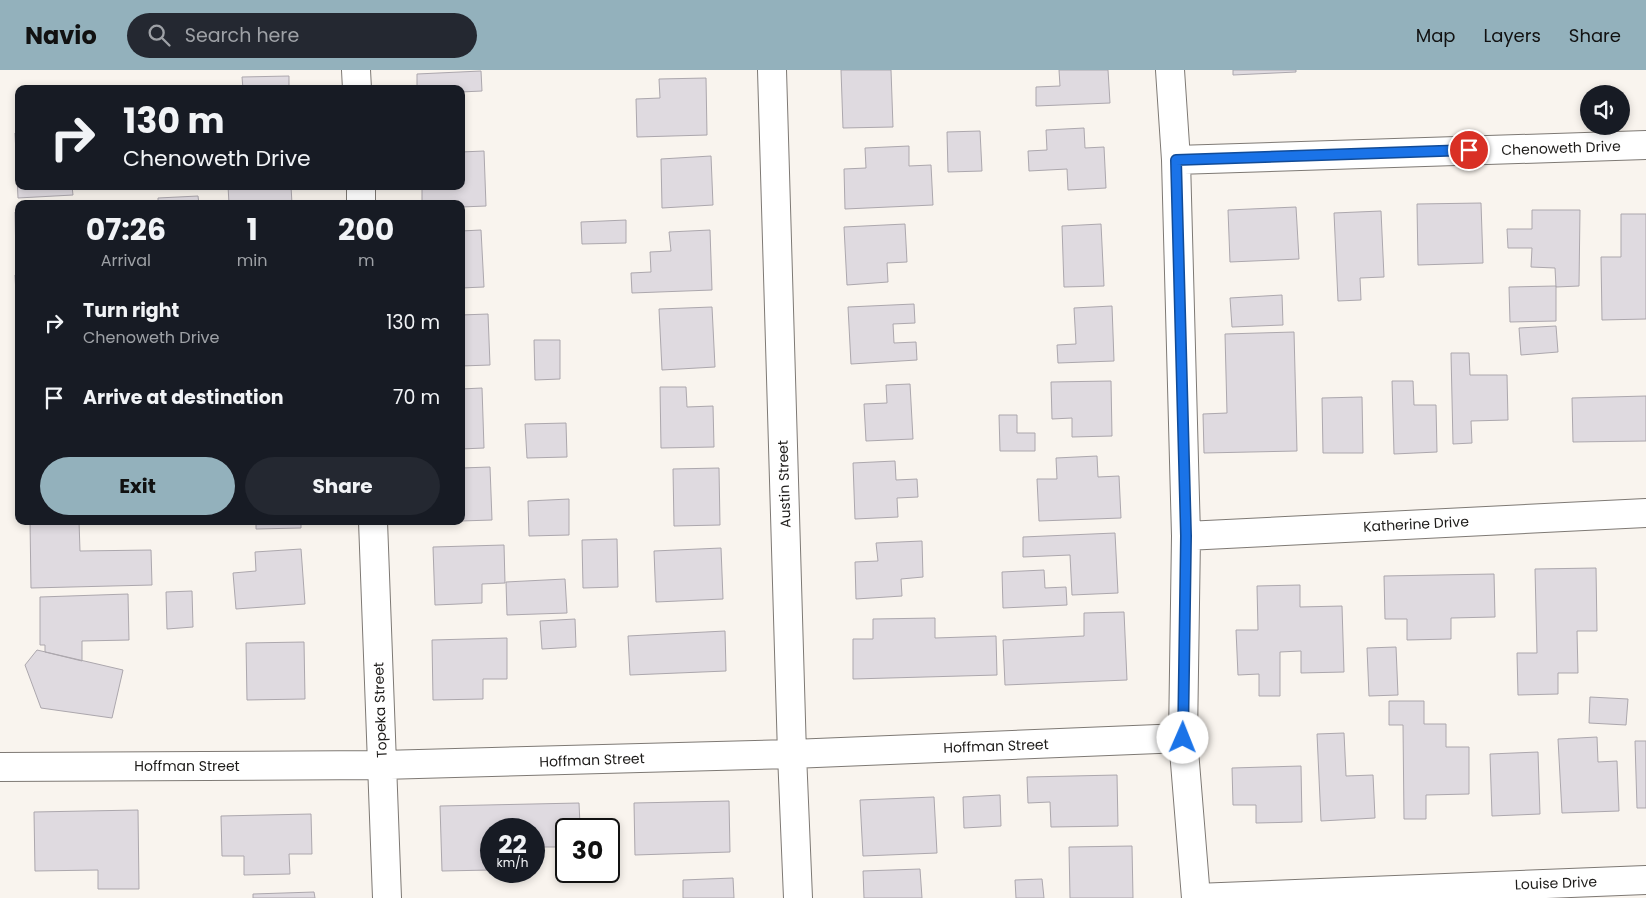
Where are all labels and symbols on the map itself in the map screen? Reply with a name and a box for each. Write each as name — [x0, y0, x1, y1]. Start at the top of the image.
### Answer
pin — [1448, 129, 1490, 171]
street label: Chenoweth Drive — [1501, 136, 1621, 160]
street label: Austin Street — [772, 440, 796, 528]
street label: Katherine Drive — [1363, 511, 1470, 537]
street label: Topeka Street — [368, 662, 392, 758]
position arrow — [1156, 711, 1208, 763]
street label: Hoffman Street — [943, 734, 1049, 758]
street label: Hoffman Street — [539, 748, 645, 772]
street label: Hoffman Street — [134, 756, 240, 776]
speed limit sign: 30 — [555, 818, 620, 883]
street label: Louise Drive — [1515, 872, 1598, 894]

